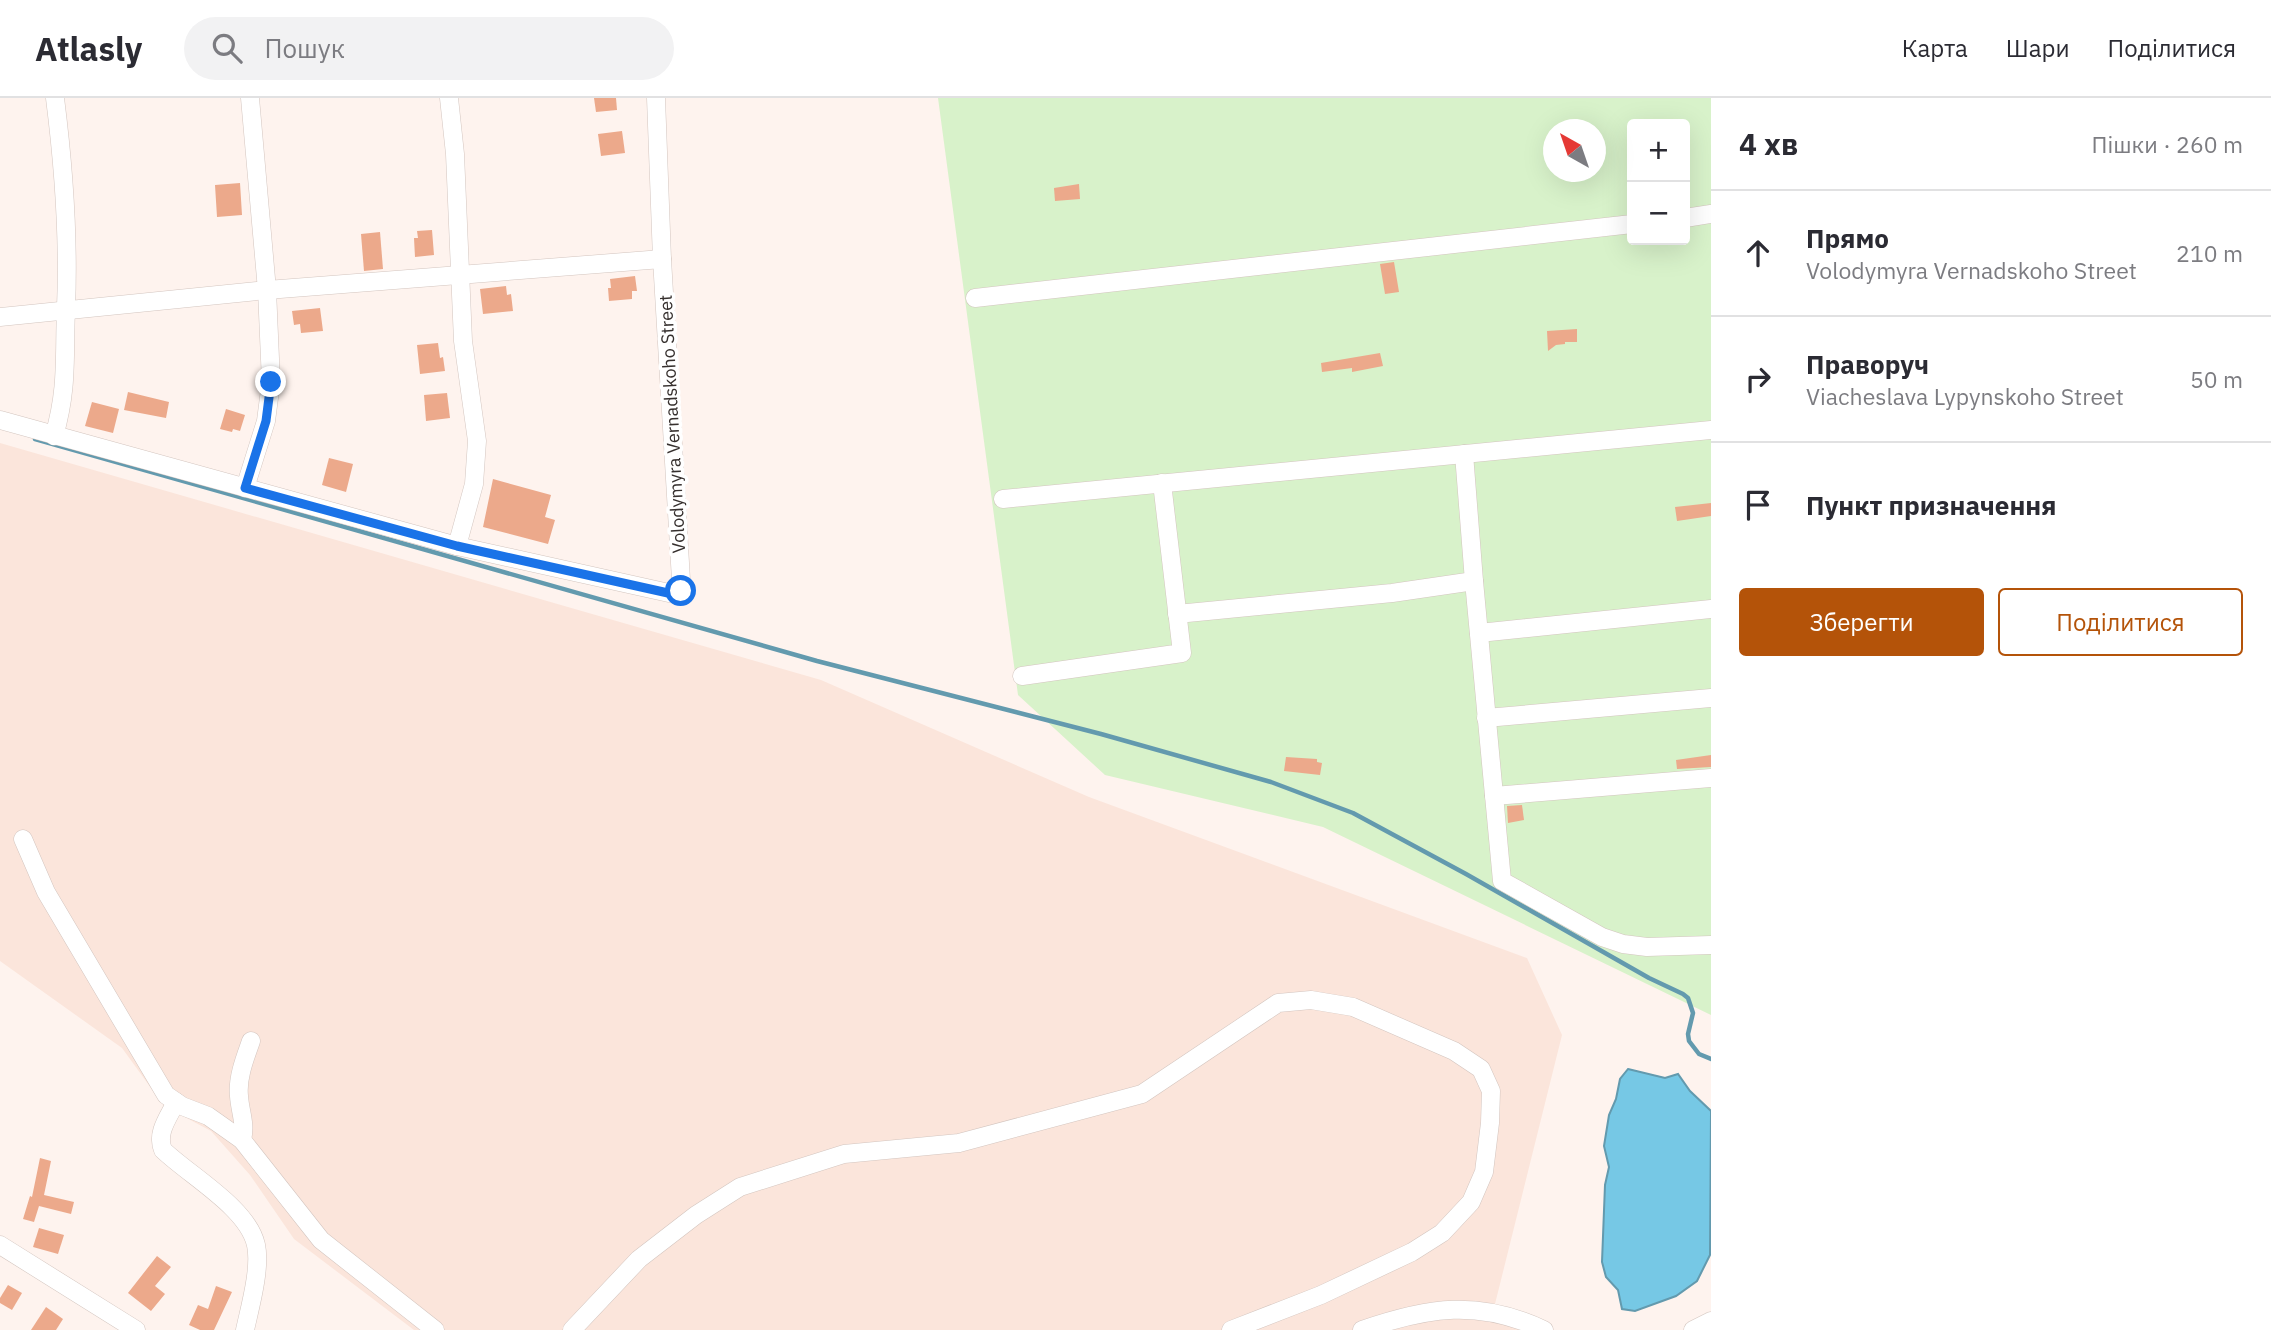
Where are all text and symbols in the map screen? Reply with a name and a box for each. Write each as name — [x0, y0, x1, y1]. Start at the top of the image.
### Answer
search box — [184, 17, 674, 80]
text: Atlasly — [35, 27, 142, 70]
icon: search — [208, 29, 246, 67]
text: Пошук — [264, 31, 345, 65]
text: Карта — [1902, 32, 1968, 64]
text: Шари — [2006, 32, 2070, 64]
text: Поділитися — [2108, 32, 2236, 64]
north arrow — [1543, 119, 1606, 182]
map controls — [1627, 119, 1690, 245]
button: + — [1627, 119, 1690, 182]
text: 4 хв — [1739, 124, 1798, 163]
text: Пішки · 260 m — [2092, 129, 2243, 159]
button: − — [1627, 182, 1690, 245]
text: Прямо — [1806, 221, 1889, 255]
icon: ahead — [1739, 234, 1777, 272]
text: 210 m — [2176, 238, 2243, 268]
text: Volodymyra Vernadskoho Street — [1806, 255, 2137, 285]
street label: Volodymyra Vernadskoho Street — [654, 294, 690, 554]
text: Праворуч — [1806, 347, 1929, 381]
icon: right — [1739, 360, 1777, 398]
text: 50 m — [2190, 364, 2243, 394]
route end — [255, 366, 286, 397]
text: Viacheslava Lypynskoho Street — [1806, 381, 2124, 411]
icon: arrive — [1739, 486, 1777, 524]
text: Пункт призначення — [1806, 488, 2056, 522]
route start — [665, 575, 696, 606]
button: Зберегти — [1739, 588, 1984, 656]
button: Поділитися — [1998, 588, 2243, 656]

